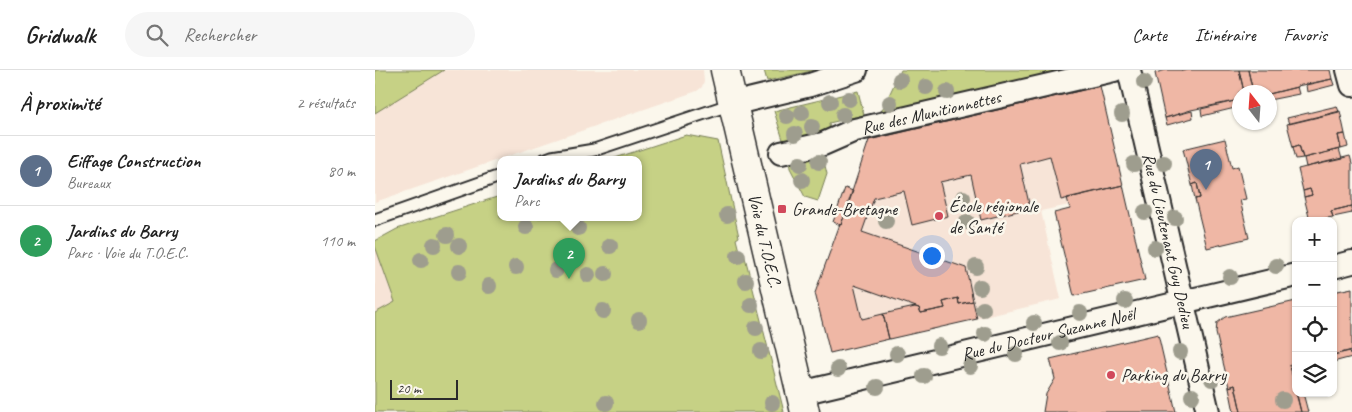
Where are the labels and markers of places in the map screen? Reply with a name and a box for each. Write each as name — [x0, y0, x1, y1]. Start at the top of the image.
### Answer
pin: 1 — [1190, 149, 1222, 190]
place label: École régionale de Santé — [949, 195, 1039, 238]
place label: Grande-Bretagne — [792, 198, 898, 220]
marker: Grande-Bretagne — [776, 203, 788, 215]
marker: École régionale de Santé — [933, 210, 945, 222]
pin: 2 — [553, 238, 585, 279]
place label: Parking du Barry — [1121, 364, 1228, 386]
marker: Parking du Barry — [1105, 369, 1117, 381]

